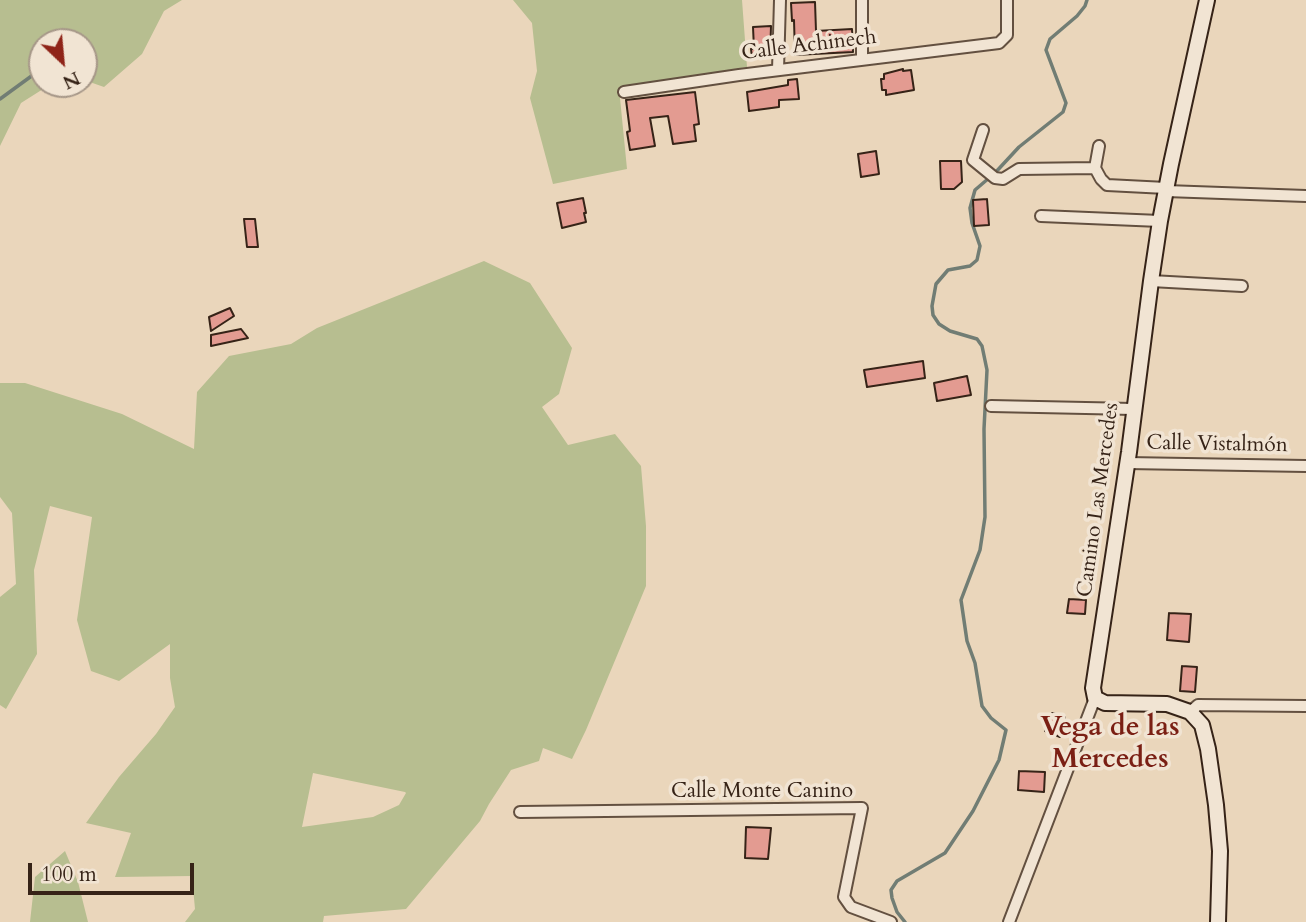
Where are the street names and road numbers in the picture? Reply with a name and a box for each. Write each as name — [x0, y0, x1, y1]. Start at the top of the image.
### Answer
street label: Calle Achinech — [740, 25, 878, 67]
street label: Camino Las Mercedes — [1073, 401, 1125, 599]
street label: Calle Vistalmón — [1146, 431, 1288, 459]
street label: Calle Monte Canino — [671, 779, 853, 805]

